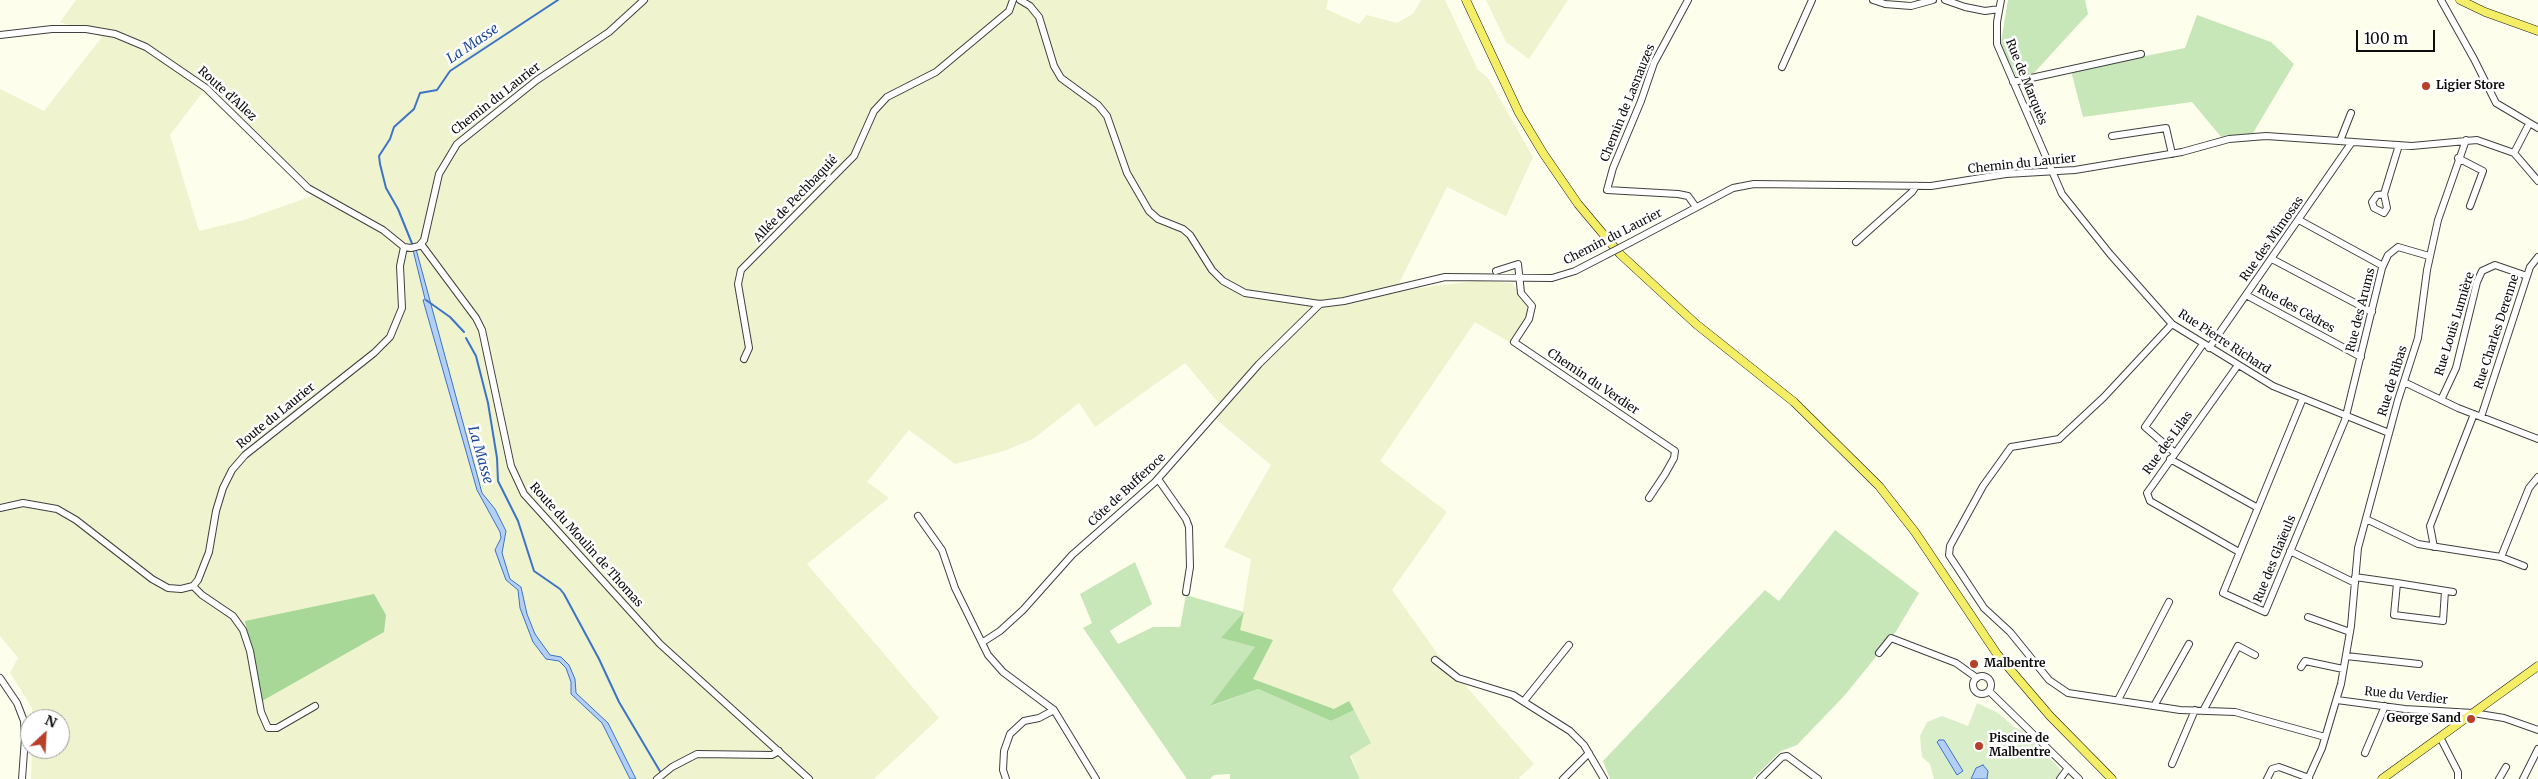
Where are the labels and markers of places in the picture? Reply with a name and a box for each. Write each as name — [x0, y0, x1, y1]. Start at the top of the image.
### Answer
place label: Ligier Store — [2436, 79, 2505, 93]
marker: Ligier Store — [2420, 80, 2432, 92]
place label: Malbentre — [1984, 657, 2046, 671]
marker: Malbentre — [1968, 658, 1980, 670]
place label: George Sand — [2386, 712, 2461, 726]
marker: George Sand — [2465, 713, 2477, 725]
place label: Piscine de Malbentre — [1989, 732, 2051, 760]
marker: Piscine de Malbentre — [1973, 740, 1985, 752]

